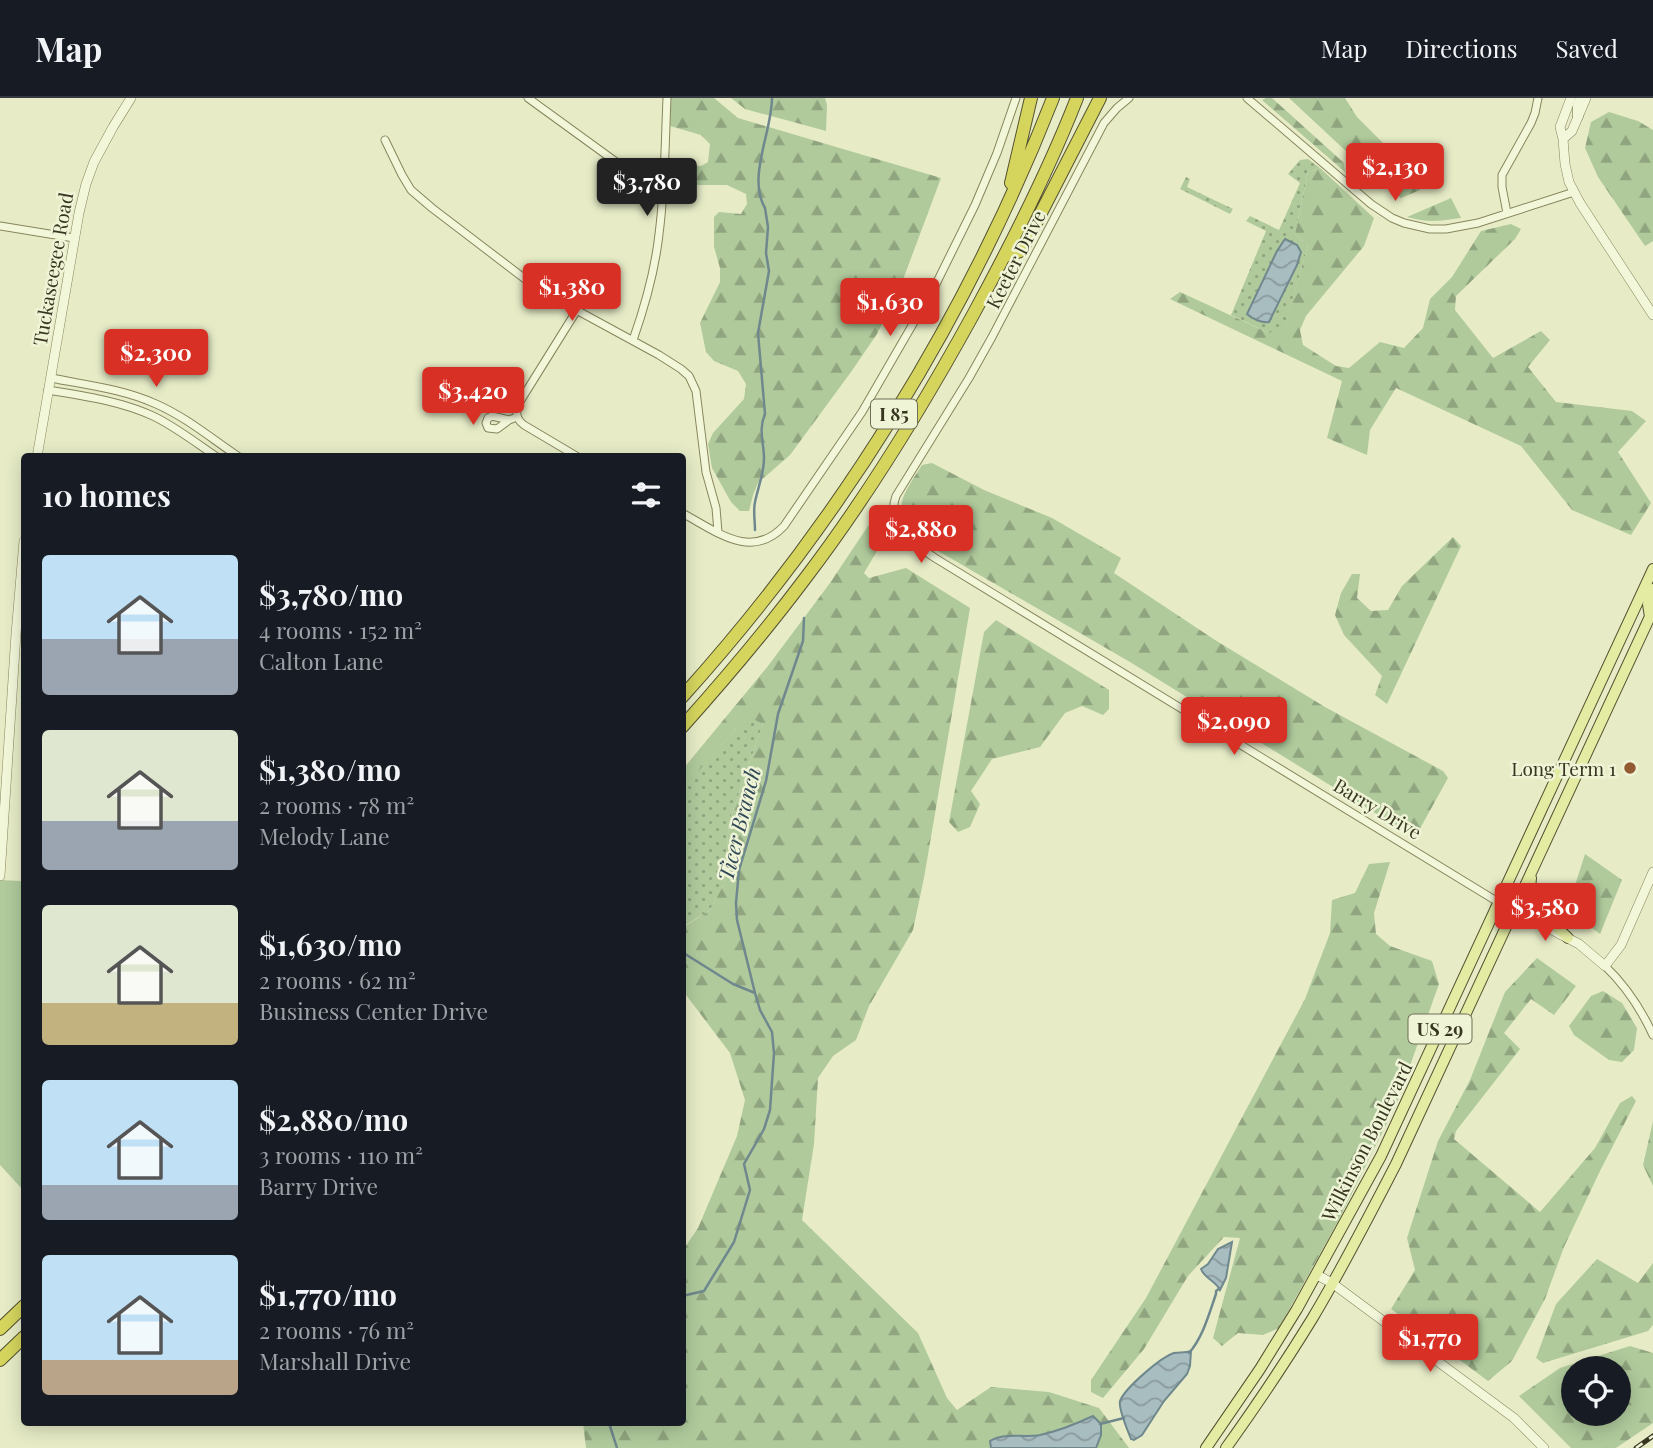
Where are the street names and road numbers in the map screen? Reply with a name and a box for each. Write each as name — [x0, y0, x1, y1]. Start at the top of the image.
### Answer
street label: Tuckaseegee Road — [26, 190, 78, 348]
street label: Keeter Drive — [979, 205, 1051, 313]
road number: I 85 — [871, 400, 917, 428]
street label: Barry Drive — [1329, 771, 1427, 845]
road number: US 29 — [1408, 1014, 1472, 1044]
street label: Wilkinson Boulevard — [1314, 1057, 1418, 1226]

